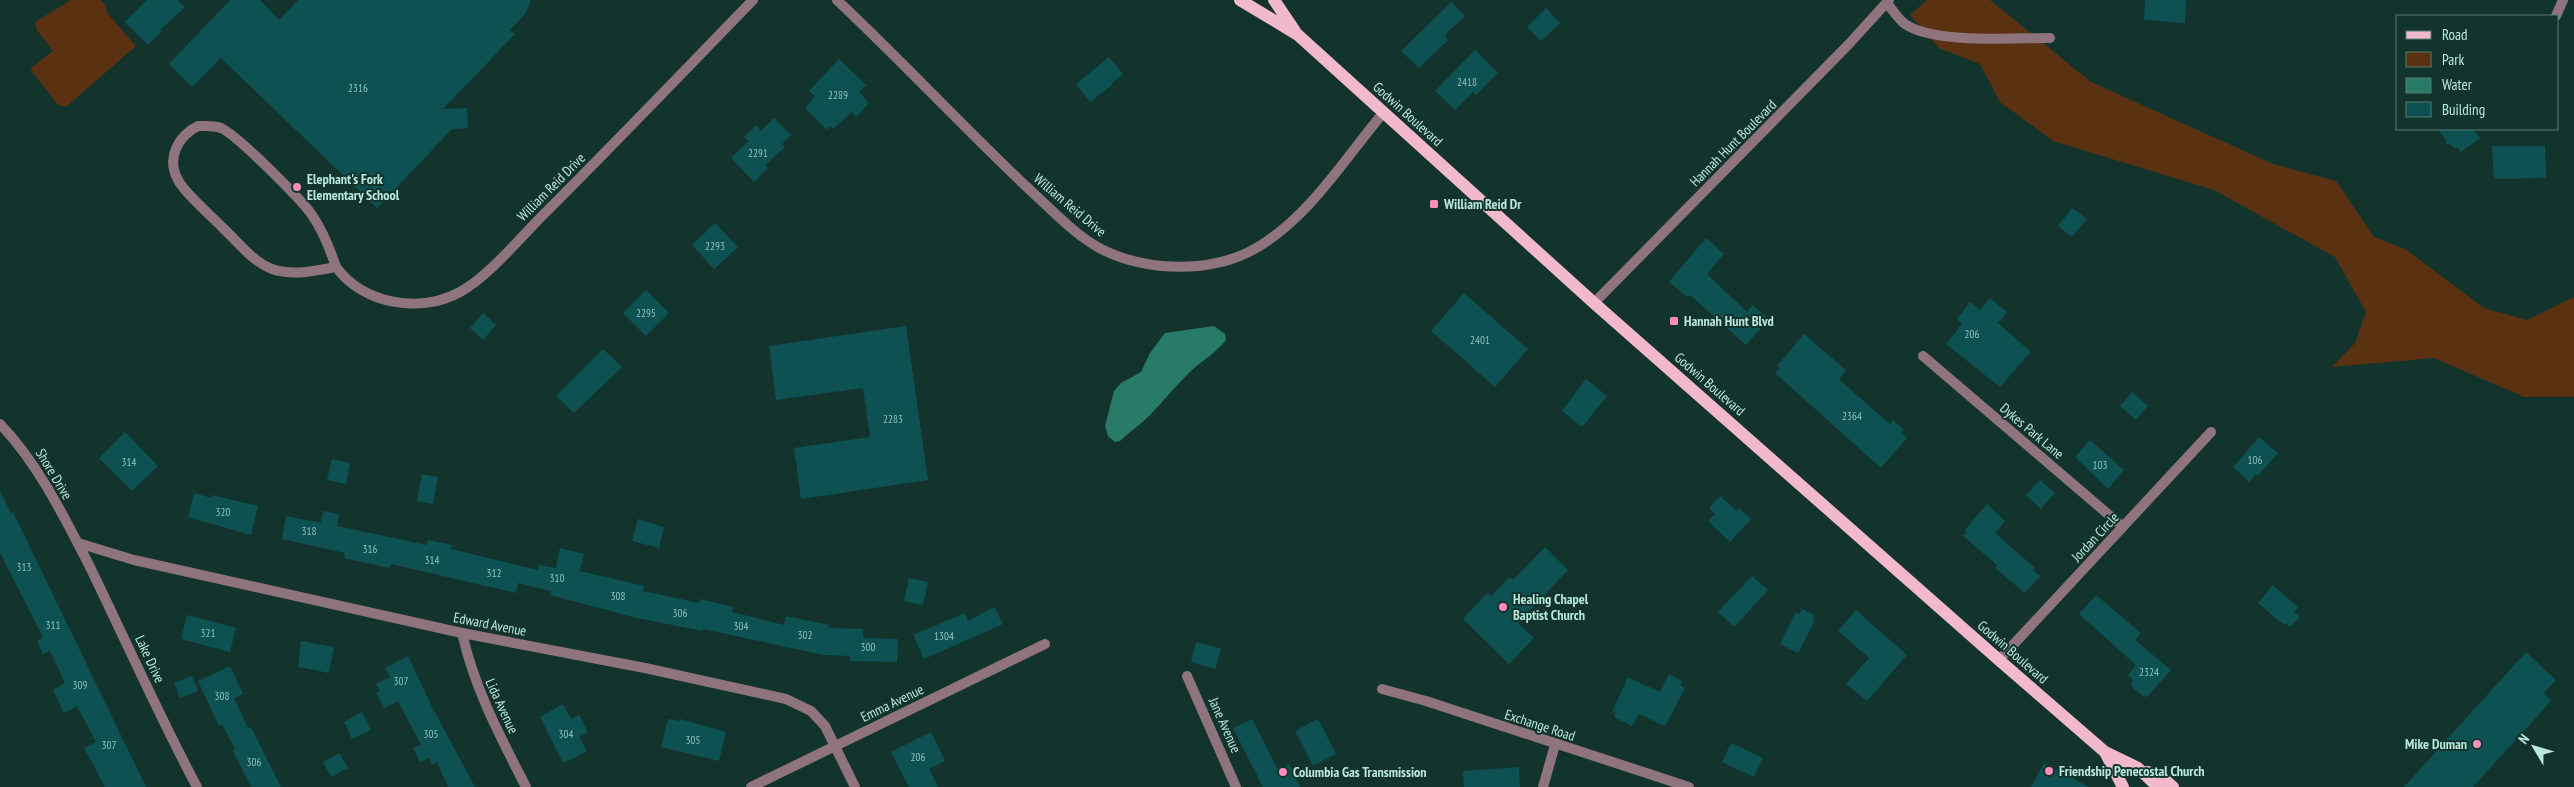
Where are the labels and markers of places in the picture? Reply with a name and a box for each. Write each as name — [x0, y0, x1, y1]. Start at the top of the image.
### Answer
place label: Elephant's Fork Elementary School — [307, 170, 400, 204]
marker: Elephant's Fork Elementary School — [291, 181, 303, 193]
place label: William Reid Dr — [1443, 195, 1522, 213]
marker: William Reid Dr — [1428, 198, 1440, 210]
place label: Hannah Hunt Blvd — [1684, 312, 1774, 330]
marker: Hannah Hunt Blvd — [1668, 315, 1680, 327]
place label: Healing Chapel Baptist Church — [1513, 590, 1589, 624]
marker: Healing Chapel Baptist Church — [1497, 601, 1509, 613]
place label: Mike Duman — [2405, 735, 2467, 753]
marker: Mike Duman — [2471, 738, 2483, 750]
place label: Friendship Penecostal Church — [2059, 762, 2205, 780]
place label: Columbia Gas Transmission — [1293, 763, 1427, 781]
marker: Friendship Penecostal Church — [2043, 765, 2055, 777]
marker: Columbia Gas Transmission — [1277, 766, 1289, 778]

